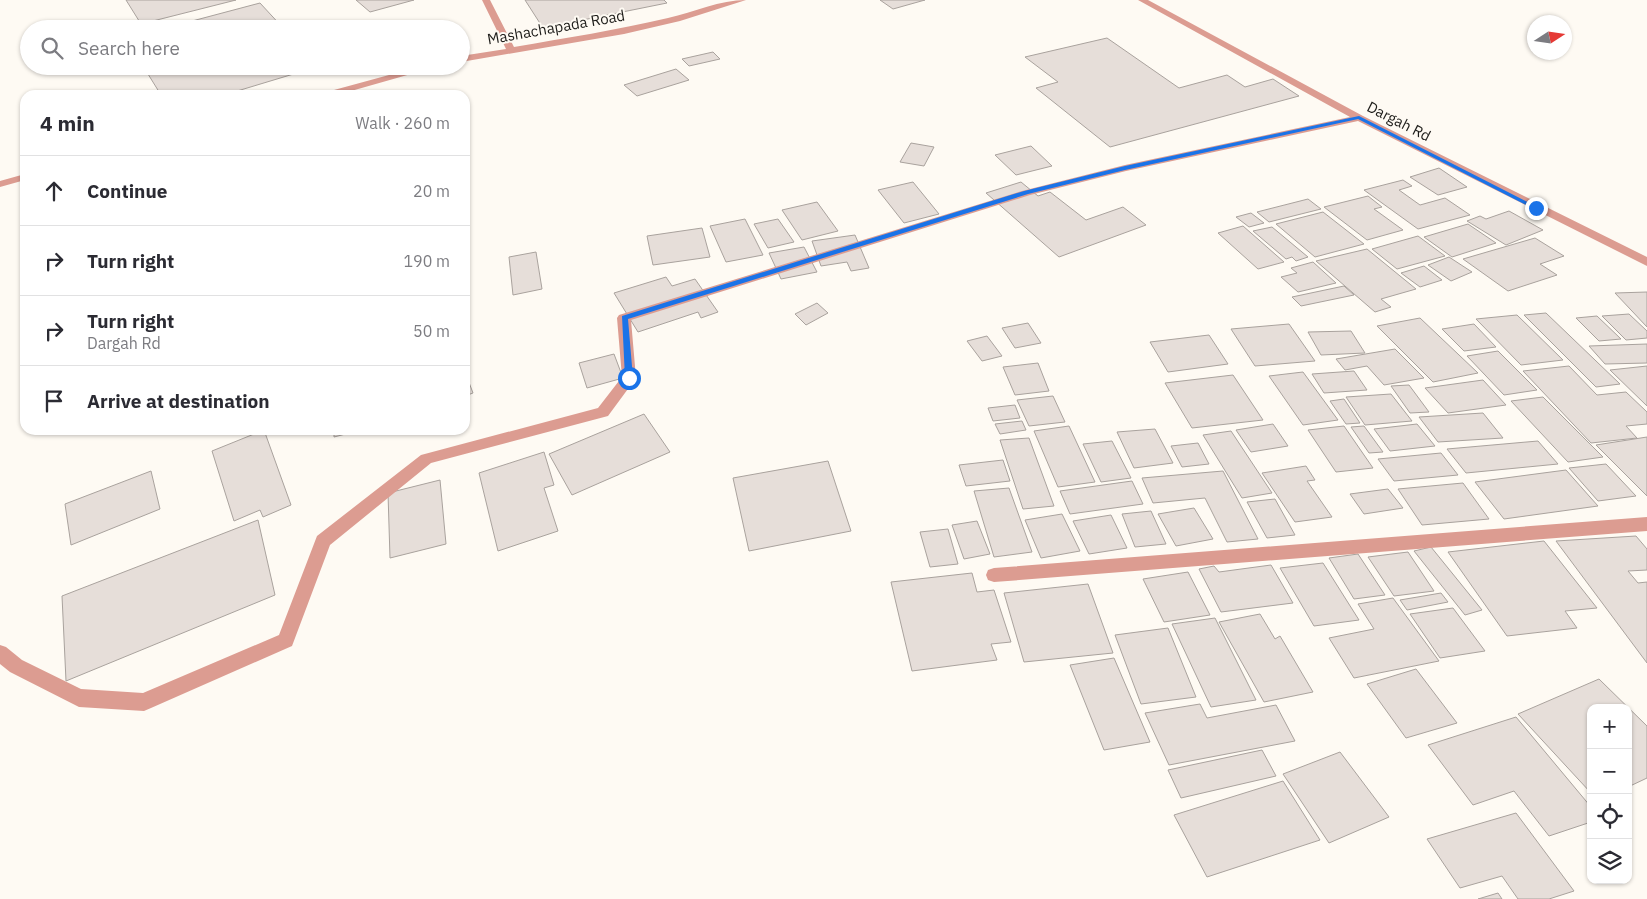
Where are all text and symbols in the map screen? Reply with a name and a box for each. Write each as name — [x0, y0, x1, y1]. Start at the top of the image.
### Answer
street label: Mashachapada Road — [486, 6, 626, 48]
north arrow — [1527, 15, 1572, 60]
search box — [20, 20, 470, 75]
icon: search — [38, 34, 66, 62]
text: Search here — [78, 36, 180, 60]
street label: Dargah Rd — [1364, 97, 1434, 145]
text: 4 min — [40, 109, 95, 137]
text: Walk · 260 m — [355, 113, 450, 133]
icon: ahead — [40, 177, 68, 205]
text: Continue — [87, 179, 167, 203]
text: 20 m — [413, 181, 450, 201]
route end — [1525, 197, 1548, 220]
icon: right — [40, 247, 68, 275]
text: Turn right — [87, 249, 174, 273]
text: 190 m — [403, 251, 450, 271]
text: Turn right — [87, 309, 174, 333]
icon: right — [40, 317, 68, 345]
text: 50 m — [413, 321, 450, 341]
text: Dargah Rd — [87, 333, 161, 353]
route start — [618, 367, 641, 390]
icon: arrive — [40, 387, 68, 415]
text: Arrive at destination — [87, 389, 270, 413]
map controls — [1587, 704, 1632, 884]
button: + — [1587, 704, 1632, 749]
button: − — [1587, 749, 1632, 794]
button: locate — [1587, 794, 1632, 839]
button: layers — [1587, 839, 1632, 884]

